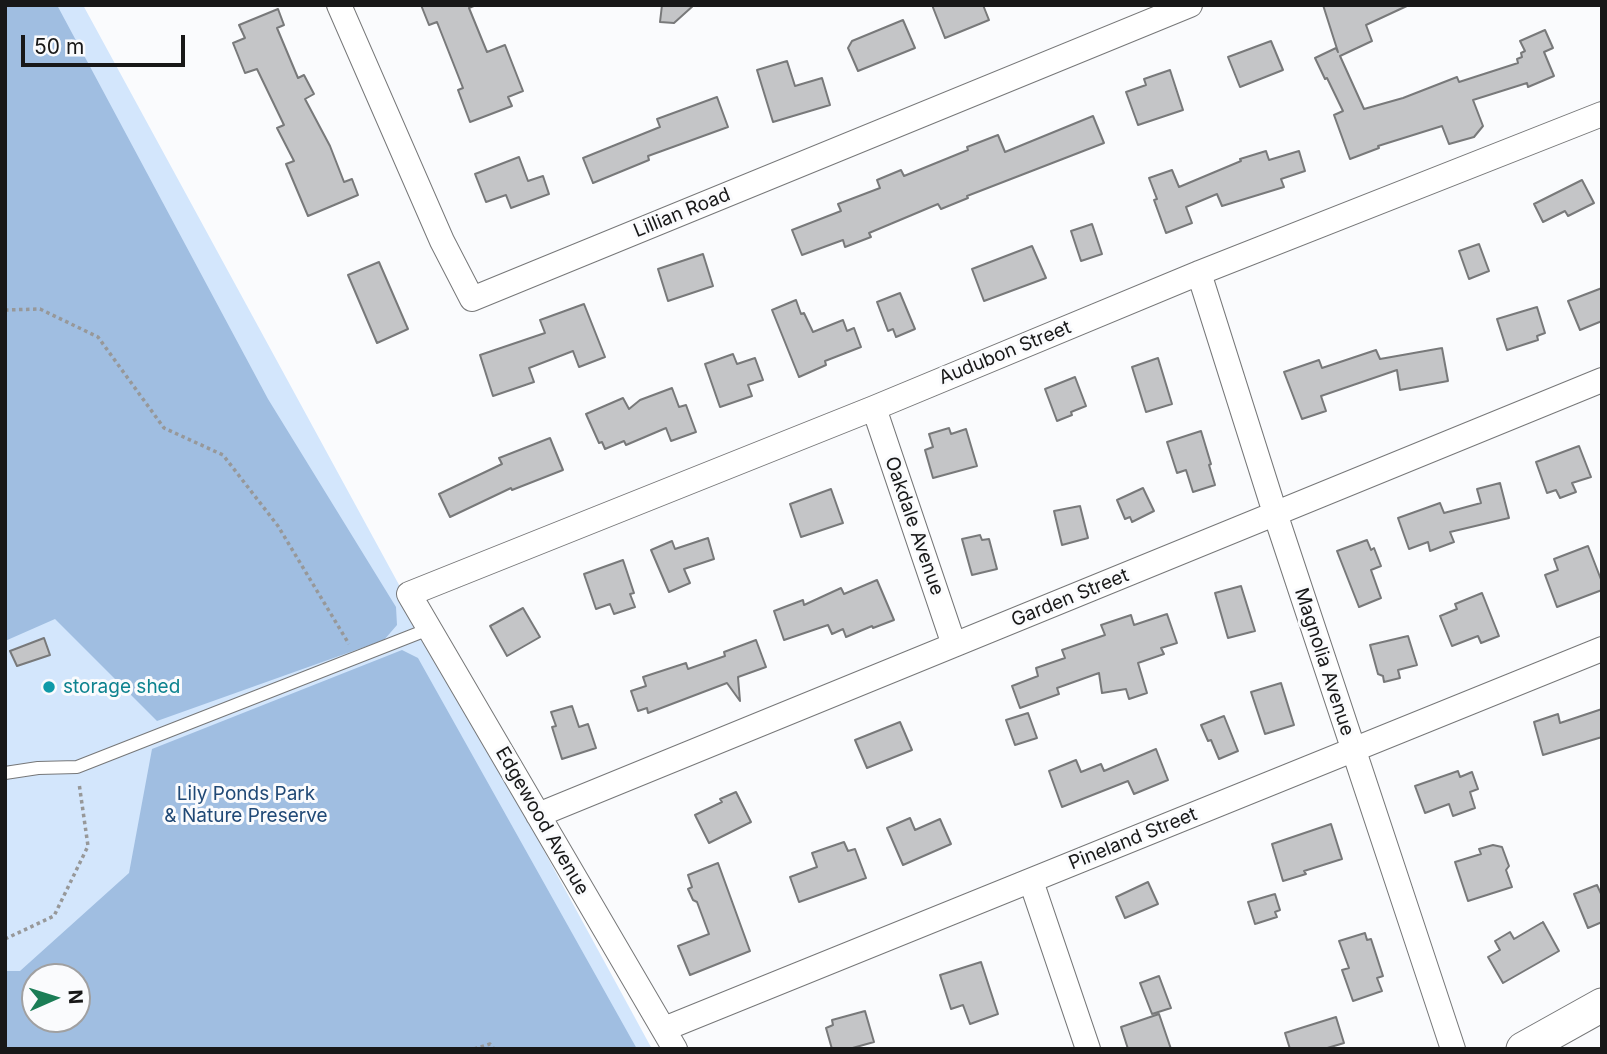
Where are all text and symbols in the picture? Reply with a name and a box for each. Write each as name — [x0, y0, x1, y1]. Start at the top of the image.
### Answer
scale bar — [24, 21, 189, 65]
text: 50 m — [34, 34, 84, 59]
street label: Lillian Road — [630, 183, 734, 243]
street label: Audubon Street — [936, 316, 1074, 390]
street label: Oakdale Avenue — [880, 454, 948, 598]
street label: Garden Street — [1008, 564, 1132, 632]
street label: Magnolia Avenue — [1289, 585, 1359, 739]
place label: storage shed — [63, 676, 180, 698]
marker: storage shed — [41, 679, 57, 695]
street label: Edgewood Avenue — [490, 743, 594, 899]
park label: Lily Ponds Park & Nature Preserve — [164, 783, 328, 827]
street label: Pineland Street — [1066, 803, 1200, 875]
north arrow — [21, 963, 91, 1033]
text: N — [64, 989, 87, 1005]

